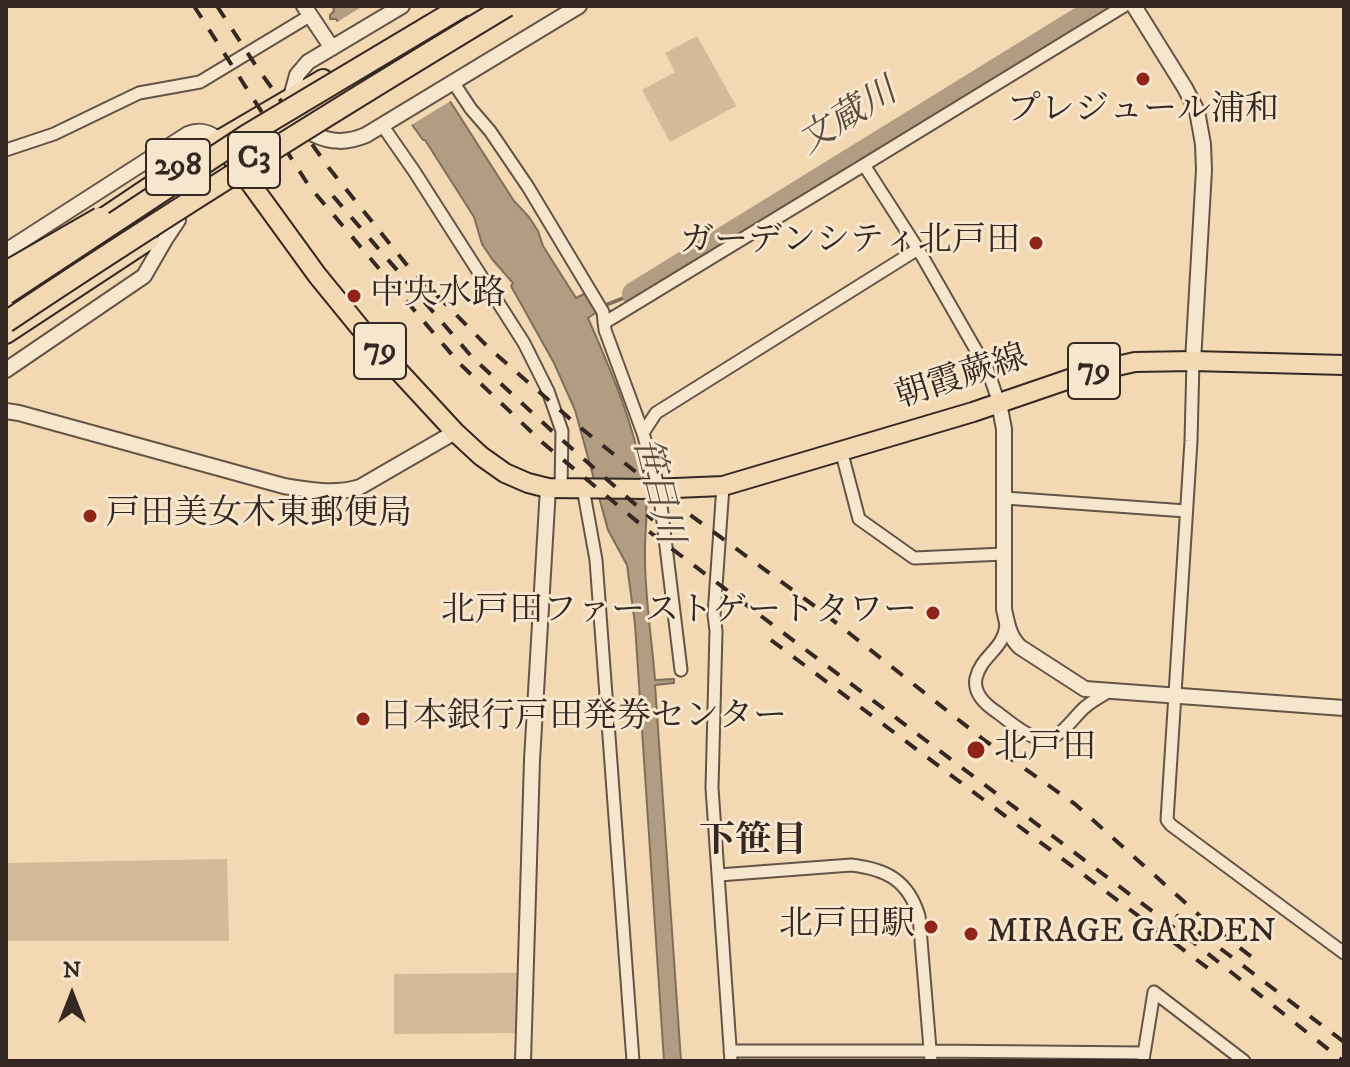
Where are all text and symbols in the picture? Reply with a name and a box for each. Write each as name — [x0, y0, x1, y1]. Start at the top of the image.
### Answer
marker: プレジュール浦和 — [1134, 70, 1152, 88]
water label: 文蔵川 — [792, 72, 906, 166]
place label: プレジュール浦和 — [1007, 92, 1279, 132]
road number: C3 — [228, 132, 280, 188]
road number: 298 — [146, 139, 210, 195]
place label: ガーデンシティ北戸田 — [680, 223, 1020, 263]
marker: ガーデンシティ北戸田 — [1027, 234, 1045, 252]
place label: 中央水路 — [370, 276, 506, 316]
marker: 中央水路 — [345, 287, 363, 305]
road number: 79 — [354, 323, 406, 379]
street label: 朝霞蕨線 — [891, 339, 1033, 419]
road number: 79 — [1068, 343, 1120, 399]
water label: 笹目川 — [621, 433, 689, 549]
place label: 戸田美女木東郵便局 — [106, 496, 412, 536]
marker: 戸田美女木東郵便局 — [81, 507, 99, 525]
place label: 北戸田ファーストゲートタワー — [441, 593, 917, 633]
marker: 北戸田ファーストゲートタワー — [924, 604, 942, 622]
place label: 日本銀行戸田発券センター — [379, 699, 787, 739]
marker: 日本銀行戸田発券センター — [354, 710, 372, 728]
place label: 北戸田 — [994, 730, 1096, 770]
marker: 北戸田 — [965, 739, 987, 761]
district label: 下笹目 — [699, 822, 807, 866]
place label: 北戸田駅 — [779, 907, 915, 947]
place label: MIRAGE GARDEN — [987, 914, 1276, 954]
marker: 北戸田駅 — [922, 918, 940, 936]
marker: MIRAGE GARDEN — [962, 925, 980, 943]
north arrow — [32, 955, 112, 1035]
text: N — [63, 957, 81, 984]

